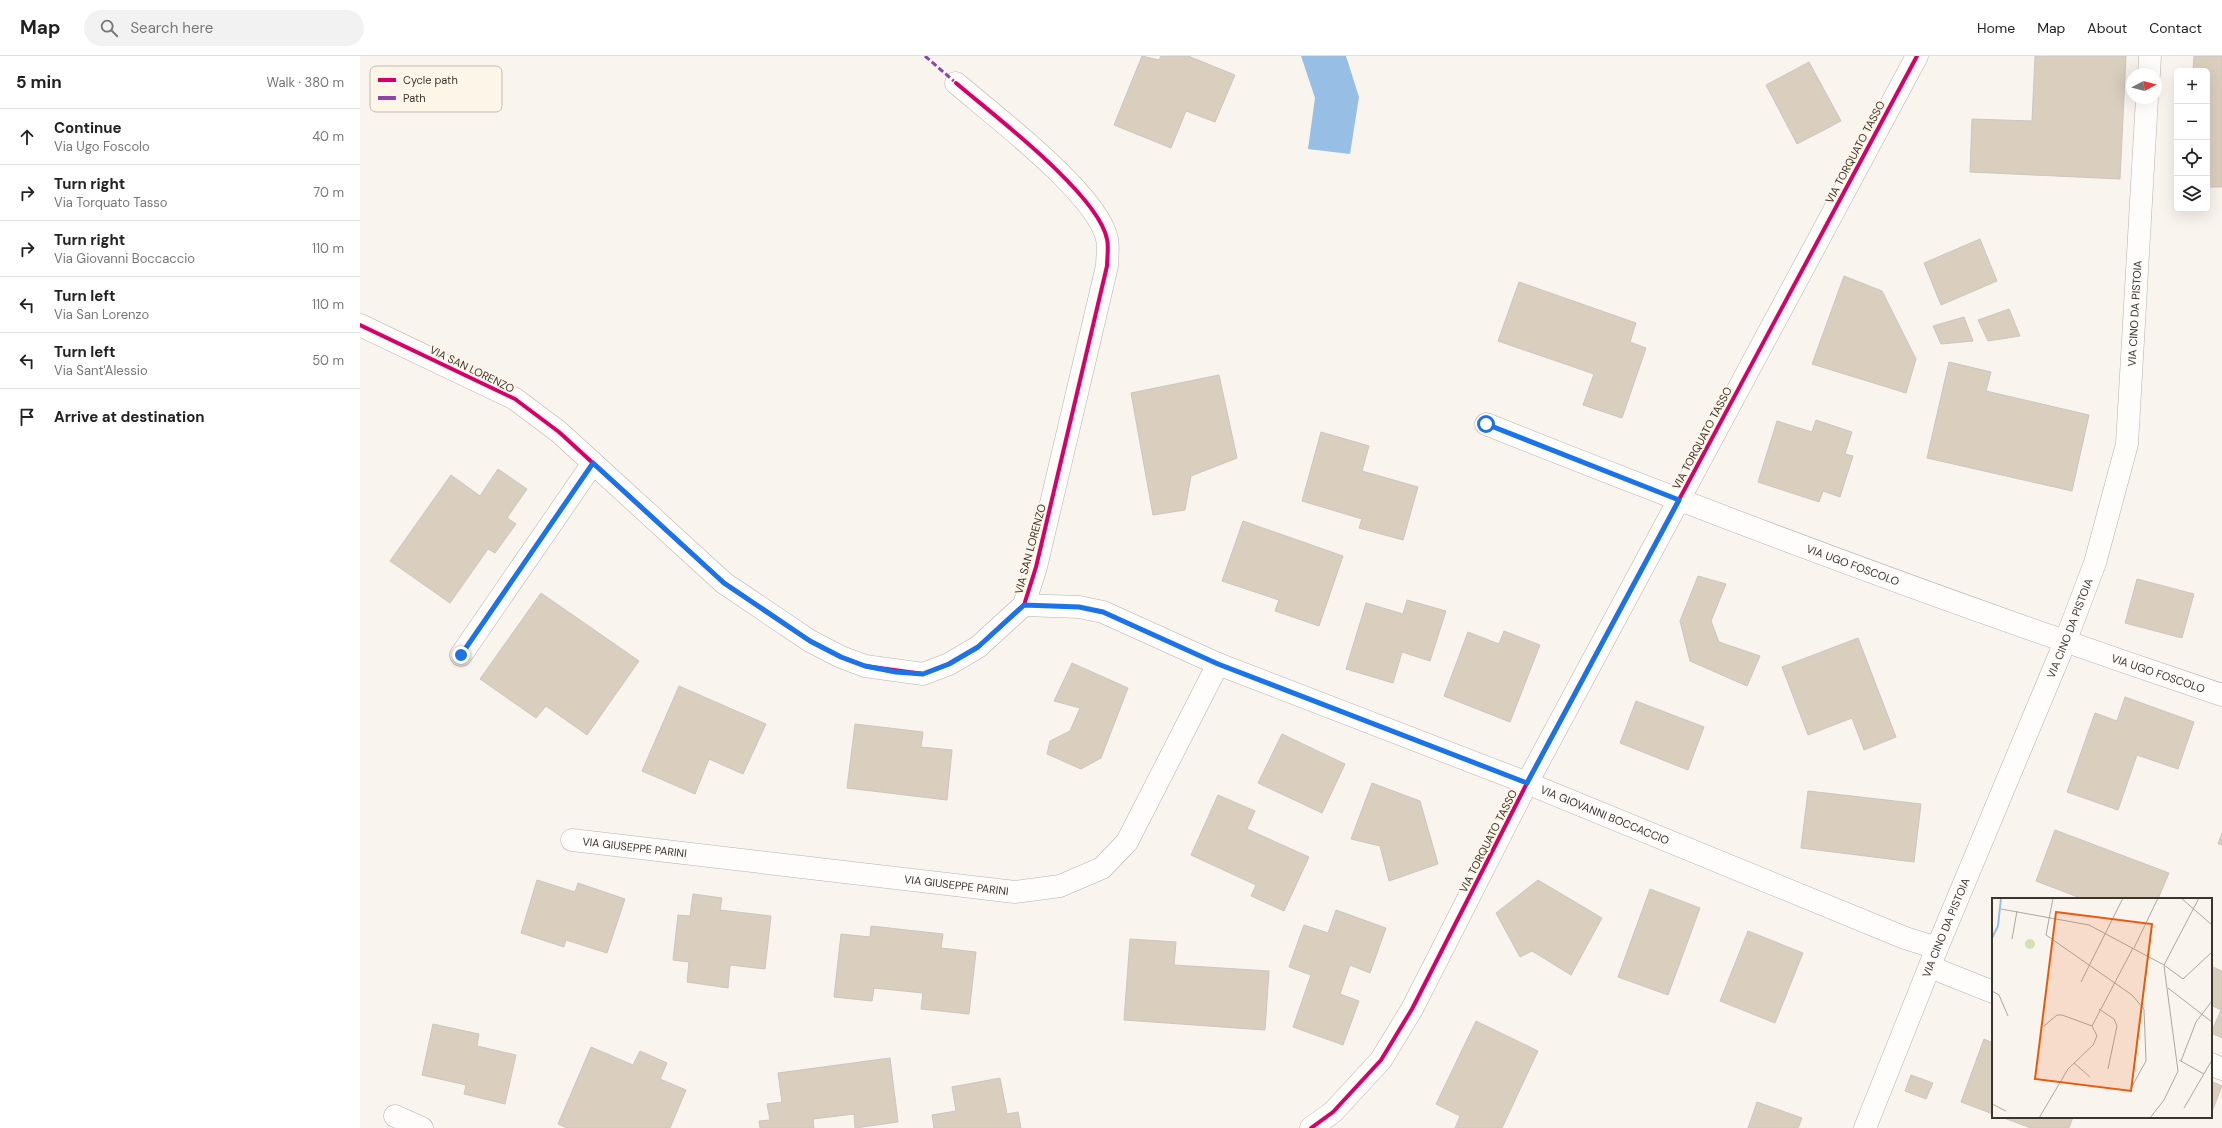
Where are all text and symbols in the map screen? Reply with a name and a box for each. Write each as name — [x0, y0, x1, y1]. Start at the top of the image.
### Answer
search box — [84, 10, 364, 46]
text: Map — [20, 15, 60, 40]
icon: search — [98, 17, 120, 39]
text: Search here — [130, 18, 213, 38]
text: Home — [1977, 19, 2015, 37]
text: Map — [2037, 19, 2065, 37]
text: About — [2087, 19, 2127, 37]
text: Contact — [2149, 19, 2202, 37]
legend — [370, 66, 502, 112]
north arrow — [2126, 68, 2162, 104]
map controls — [2174, 68, 2210, 212]
button: + — [2174, 68, 2210, 104]
text: 5 min — [16, 71, 62, 93]
text: Cycle path — [403, 73, 458, 87]
text: Walk · 380 m — [267, 74, 344, 91]
text: Path — [403, 91, 426, 105]
street label: VIA TORQUATO TASSO — [1822, 98, 1888, 206]
button: − — [2174, 104, 2210, 140]
text: Continue — [54, 118, 122, 138]
icon: ahead — [16, 126, 38, 148]
text: 40 m — [312, 128, 344, 145]
text: Via Ugo Foscolo — [54, 138, 150, 155]
button: locate — [2174, 140, 2210, 176]
text: Turn right — [54, 174, 125, 194]
button: layers — [2174, 176, 2210, 212]
icon: right — [16, 182, 38, 204]
text: 70 m — [313, 184, 344, 201]
text: Via Torquato Tasso — [54, 194, 167, 211]
text: Turn right — [54, 230, 125, 250]
icon: right — [16, 238, 38, 260]
text: 110 m — [312, 240, 344, 257]
text: Via Giovanni Boccaccio — [54, 250, 195, 267]
street label: VIA CINO DA PISTOIA — [2124, 260, 2145, 367]
text: Turn left — [54, 286, 115, 306]
icon: left — [16, 294, 38, 316]
text: 110 m — [312, 296, 344, 313]
text: Via San Lorenzo — [54, 306, 149, 323]
text: Turn left — [54, 342, 115, 362]
street label: VIA SAN LORENZO — [427, 342, 517, 396]
icon: left — [16, 350, 38, 372]
text: 50 m — [312, 352, 344, 369]
text: Via Sant'Alessio — [54, 362, 148, 379]
street label: VIA TORQUATO TASSO — [1669, 384, 1735, 492]
icon: arrive — [16, 406, 38, 428]
text: Arrive at destination — [54, 407, 205, 427]
route start — [1477, 415, 1495, 433]
street label: VIA SAN LORENZO — [1011, 502, 1049, 596]
street label: VIA UGO FOSCOLO — [1804, 541, 1901, 588]
street label: VIA CINO DA PISTOIA — [2044, 576, 2096, 680]
route end — [452, 646, 470, 664]
street label: VIA UGO FOSCOLO — [2109, 651, 2207, 696]
street label: VIA GIOVANNI BOCCACCIO — [1538, 782, 1671, 848]
street label: VIA TORQUATO TASSO — [1456, 787, 1520, 895]
street label: VIA GIUSEPPE PARINI — [582, 834, 687, 860]
street label: VIA GIUSEPPE PARINI — [903, 872, 1009, 898]
street label: VIA CINO DA PISTOIA — [1919, 876, 1973, 979]
inset map — [1992, 898, 2212, 1118]

